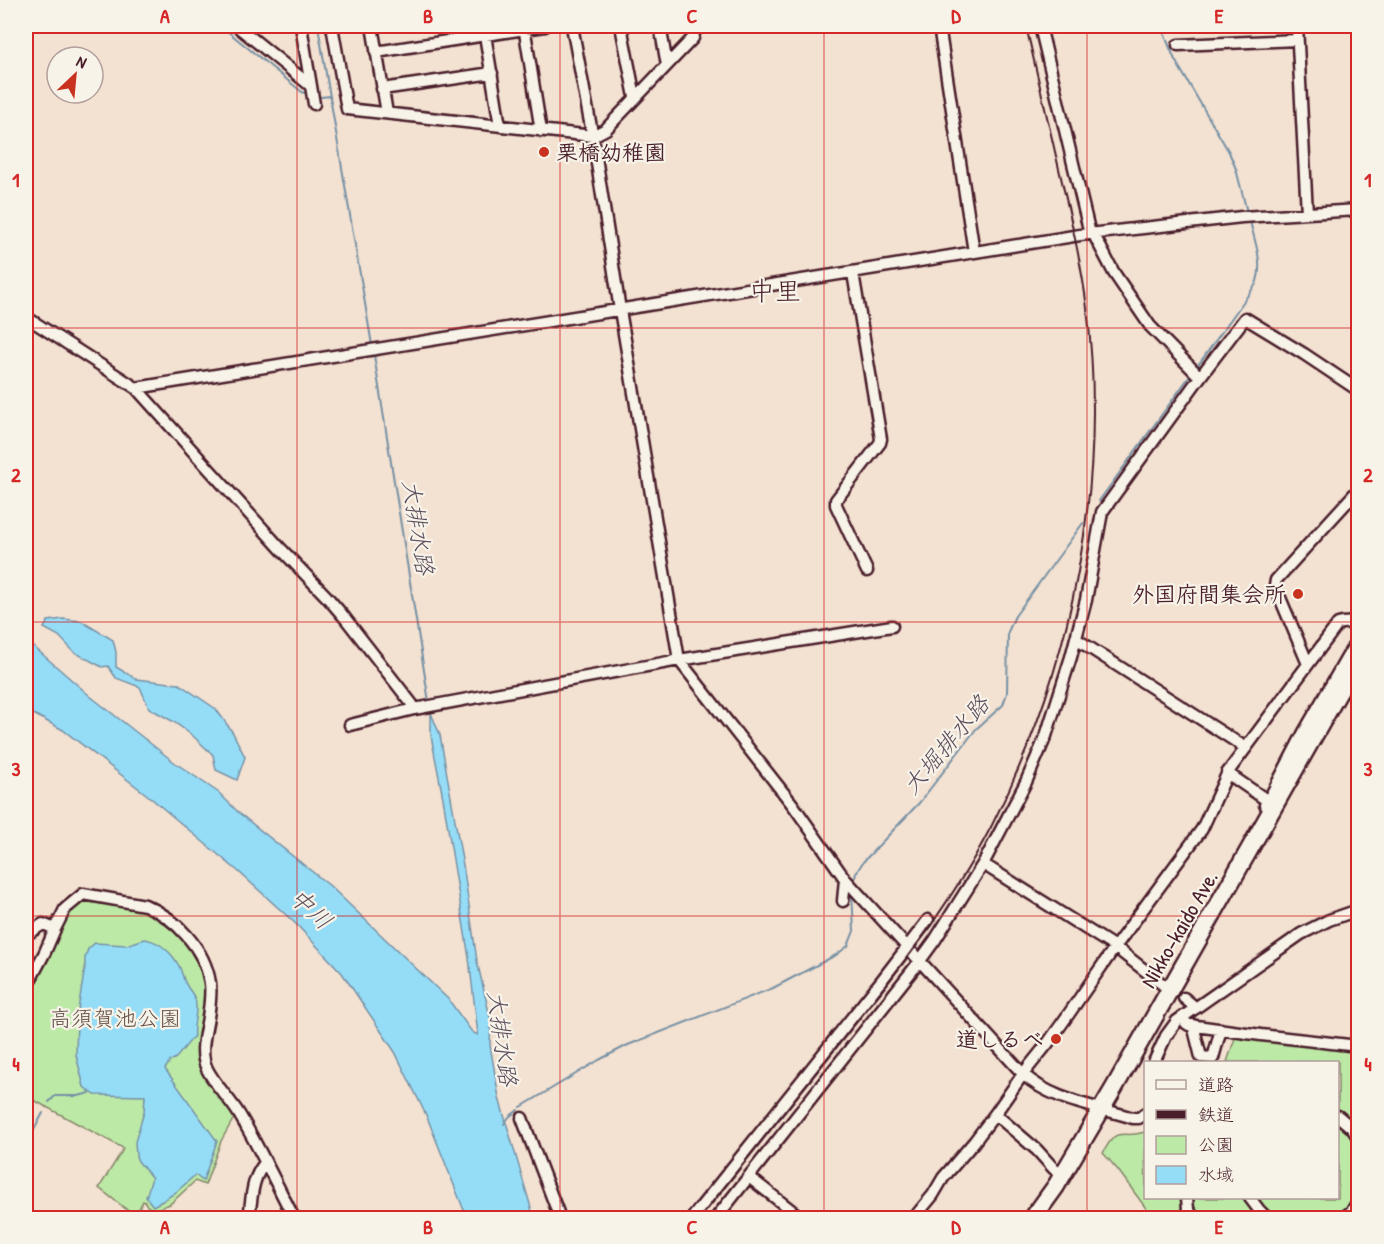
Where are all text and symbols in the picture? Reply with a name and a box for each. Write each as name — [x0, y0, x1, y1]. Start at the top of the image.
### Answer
text: A — [160, 2, 170, 29]
text: B — [423, 2, 433, 29]
text: C — [687, 2, 698, 29]
text: D — [951, 2, 961, 29]
text: E — [1215, 2, 1224, 29]
north arrow — [45, 45, 105, 105]
text: N — [73, 50, 91, 73]
place label: 栗橋幼稚園 — [556, 137, 666, 167]
marker: 栗橋幼稚園 — [537, 145, 551, 159]
text: 1 — [12, 166, 20, 193]
text: 1 — [1364, 166, 1372, 193]
district label: 中里 — [749, 273, 801, 308]
text: 2 — [11, 461, 21, 488]
text: 2 — [1363, 461, 1373, 488]
water label: 大排水路 — [396, 477, 443, 579]
place label: 外国府間集会所 — [1132, 579, 1286, 609]
marker: 外国府間集会所 — [1291, 587, 1305, 601]
water label: 大堀排水路 — [894, 687, 997, 801]
text: 3 — [12, 755, 21, 782]
text: 3 — [1364, 755, 1373, 782]
street label: Nikko-kaido Ave. — [1133, 865, 1225, 993]
water label: 中川 — [283, 880, 340, 936]
water label: 大排水路 — [480, 988, 526, 1090]
park label: 高須賀池公園 — [49, 1003, 181, 1033]
place label: 道しるべ — [956, 1024, 1044, 1054]
marker: 道しるべ — [1049, 1032, 1063, 1046]
text: 4 — [12, 1050, 20, 1077]
text: 4 — [1364, 1050, 1372, 1077]
legend — [1144, 1061, 1339, 1199]
text: 道路 — [1198, 1072, 1234, 1097]
text: 鉄道 — [1198, 1102, 1234, 1127]
text: 公園 — [1198, 1132, 1234, 1157]
text: 水域 — [1198, 1162, 1234, 1187]
text: A — [160, 1213, 170, 1240]
text: B — [423, 1213, 433, 1240]
text: C — [687, 1213, 698, 1240]
text: D — [951, 1213, 961, 1240]
text: E — [1215, 1213, 1224, 1240]

